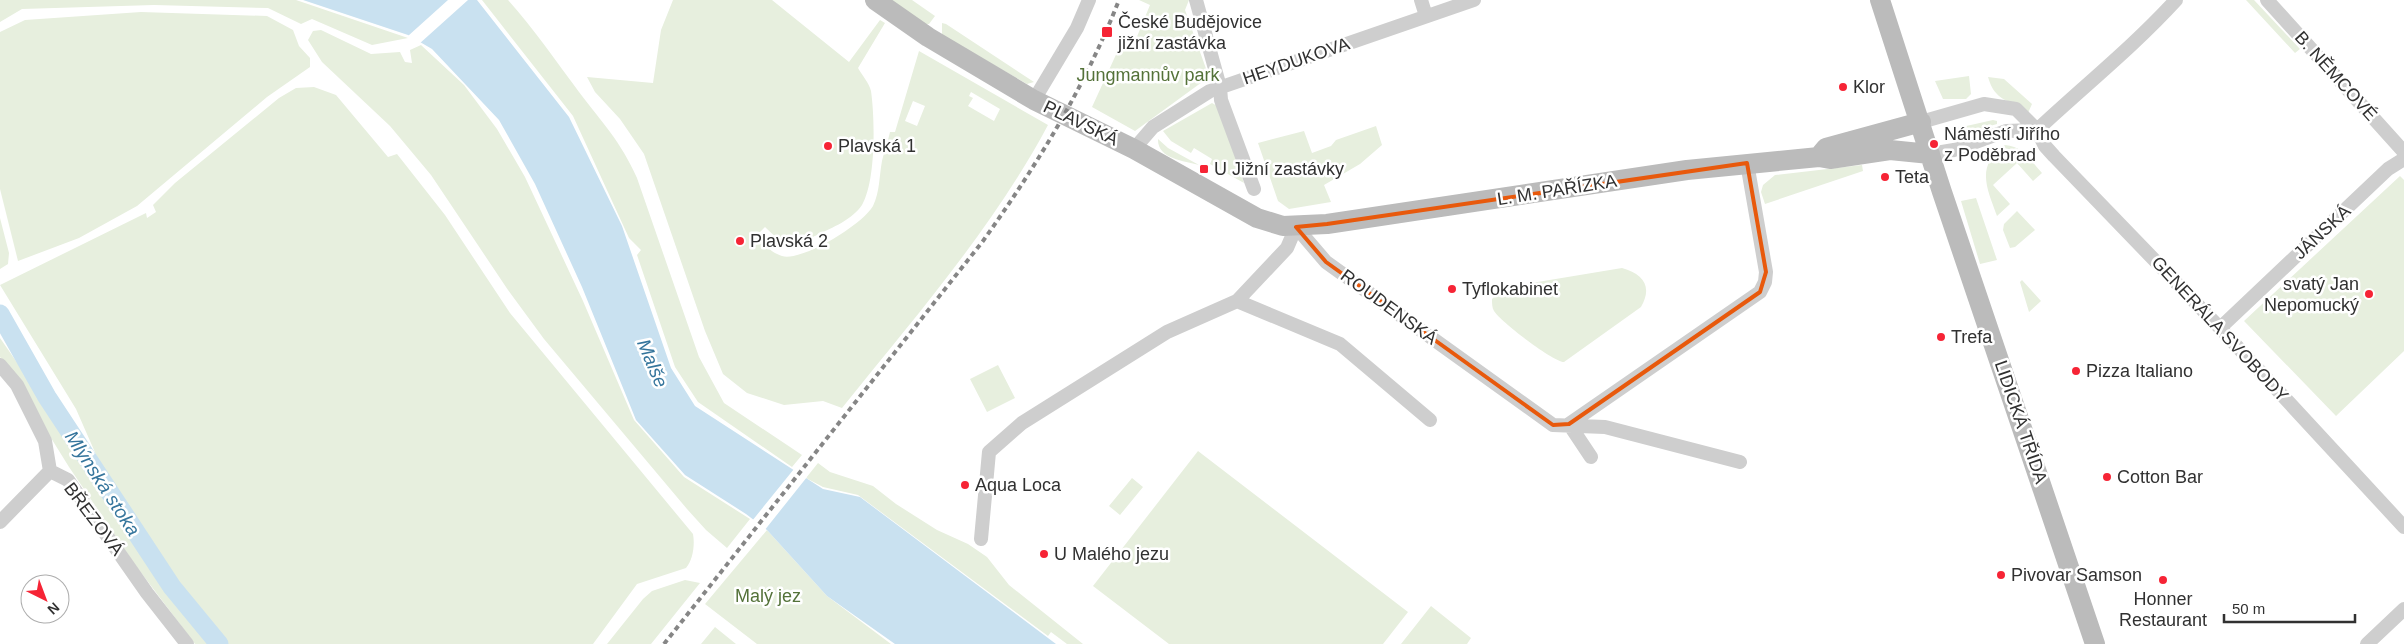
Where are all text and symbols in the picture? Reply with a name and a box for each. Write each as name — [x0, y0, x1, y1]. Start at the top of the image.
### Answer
place label: České Budějovice jižní zastávka — [1117, 11, 1262, 53]
marker: České Budějovice jižní zastávka — [1100, 25, 1114, 39]
street label: B. NĚMCOVÉ — [2291, 27, 2381, 125]
street label: HEYDUKOVA — [1240, 33, 1352, 89]
park label: Jungmannův park — [1076, 65, 1221, 85]
place label: Klor — [1853, 77, 1885, 97]
marker: Klor — [1837, 81, 1849, 93]
street label: PLAVSKÁ — [1040, 96, 1122, 150]
place label: Náměstí Jiřího z Poděbrad — [1944, 124, 2060, 165]
place label: Plavská 1 — [838, 136, 916, 156]
marker: Náměstí Jiřího z Poděbrad — [1928, 138, 1940, 150]
marker: Plavská 1 — [822, 140, 834, 152]
place label: U Jižní zastávky — [1214, 159, 1344, 179]
marker: U Jižní zastávky — [1198, 163, 1210, 175]
place label: Teta — [1895, 167, 1930, 187]
street label: L. M. PAŘÍZKA — [1496, 171, 1618, 209]
marker: Teta — [1879, 171, 1891, 183]
street label: JÁNSKÁ — [2290, 201, 2354, 263]
place label: Plavská 2 — [750, 231, 828, 251]
marker: Plavská 2 — [734, 235, 746, 247]
street label: GENERÁLA SVOBODY — [2148, 252, 2292, 406]
street label: ROUDENSKÁ — [1337, 265, 1441, 349]
place label: svatý Jan Nepomucký — [2264, 274, 2359, 315]
place label: Tyflokabinet — [1462, 279, 1558, 299]
marker: Tyflokabinet — [1446, 283, 1458, 295]
marker: svatý Jan Nepomucký — [2363, 288, 2375, 300]
place label: Trefa — [1951, 327, 1993, 347]
marker: Trefa — [1935, 331, 1947, 343]
water label: Malše — [633, 336, 672, 391]
street label: LIDICKÁ TŘÍDA — [1991, 358, 2051, 486]
place label: Pizza Italiano — [2086, 361, 2193, 381]
marker: Pizza Italiano — [2070, 365, 2082, 377]
water label: Mlýnská stoka — [61, 427, 144, 539]
place label: Cotton Bar — [2117, 467, 2203, 487]
marker: Cotton Bar — [2101, 471, 2113, 483]
place label: Aqua Loca — [975, 475, 1062, 495]
street label: BŘEZOVÁ — [60, 479, 128, 559]
marker: Aqua Loca — [959, 479, 971, 491]
place label: U Malého jezu — [1054, 544, 1169, 564]
marker: U Malého jezu — [1038, 548, 1050, 560]
place label: Pivovar Samson — [2011, 565, 2142, 585]
marker: Pivovar Samson — [1995, 569, 2007, 581]
north arrow — [20, 574, 70, 624]
marker: Honner Restaurant — [2157, 574, 2169, 586]
park label: Malý jez — [735, 586, 801, 606]
place label: Honner Restaurant — [2119, 589, 2207, 630]
scale bar — [2224, 592, 2355, 624]
text: N — [45, 599, 63, 618]
text: 50 m — [2232, 600, 2265, 617]

